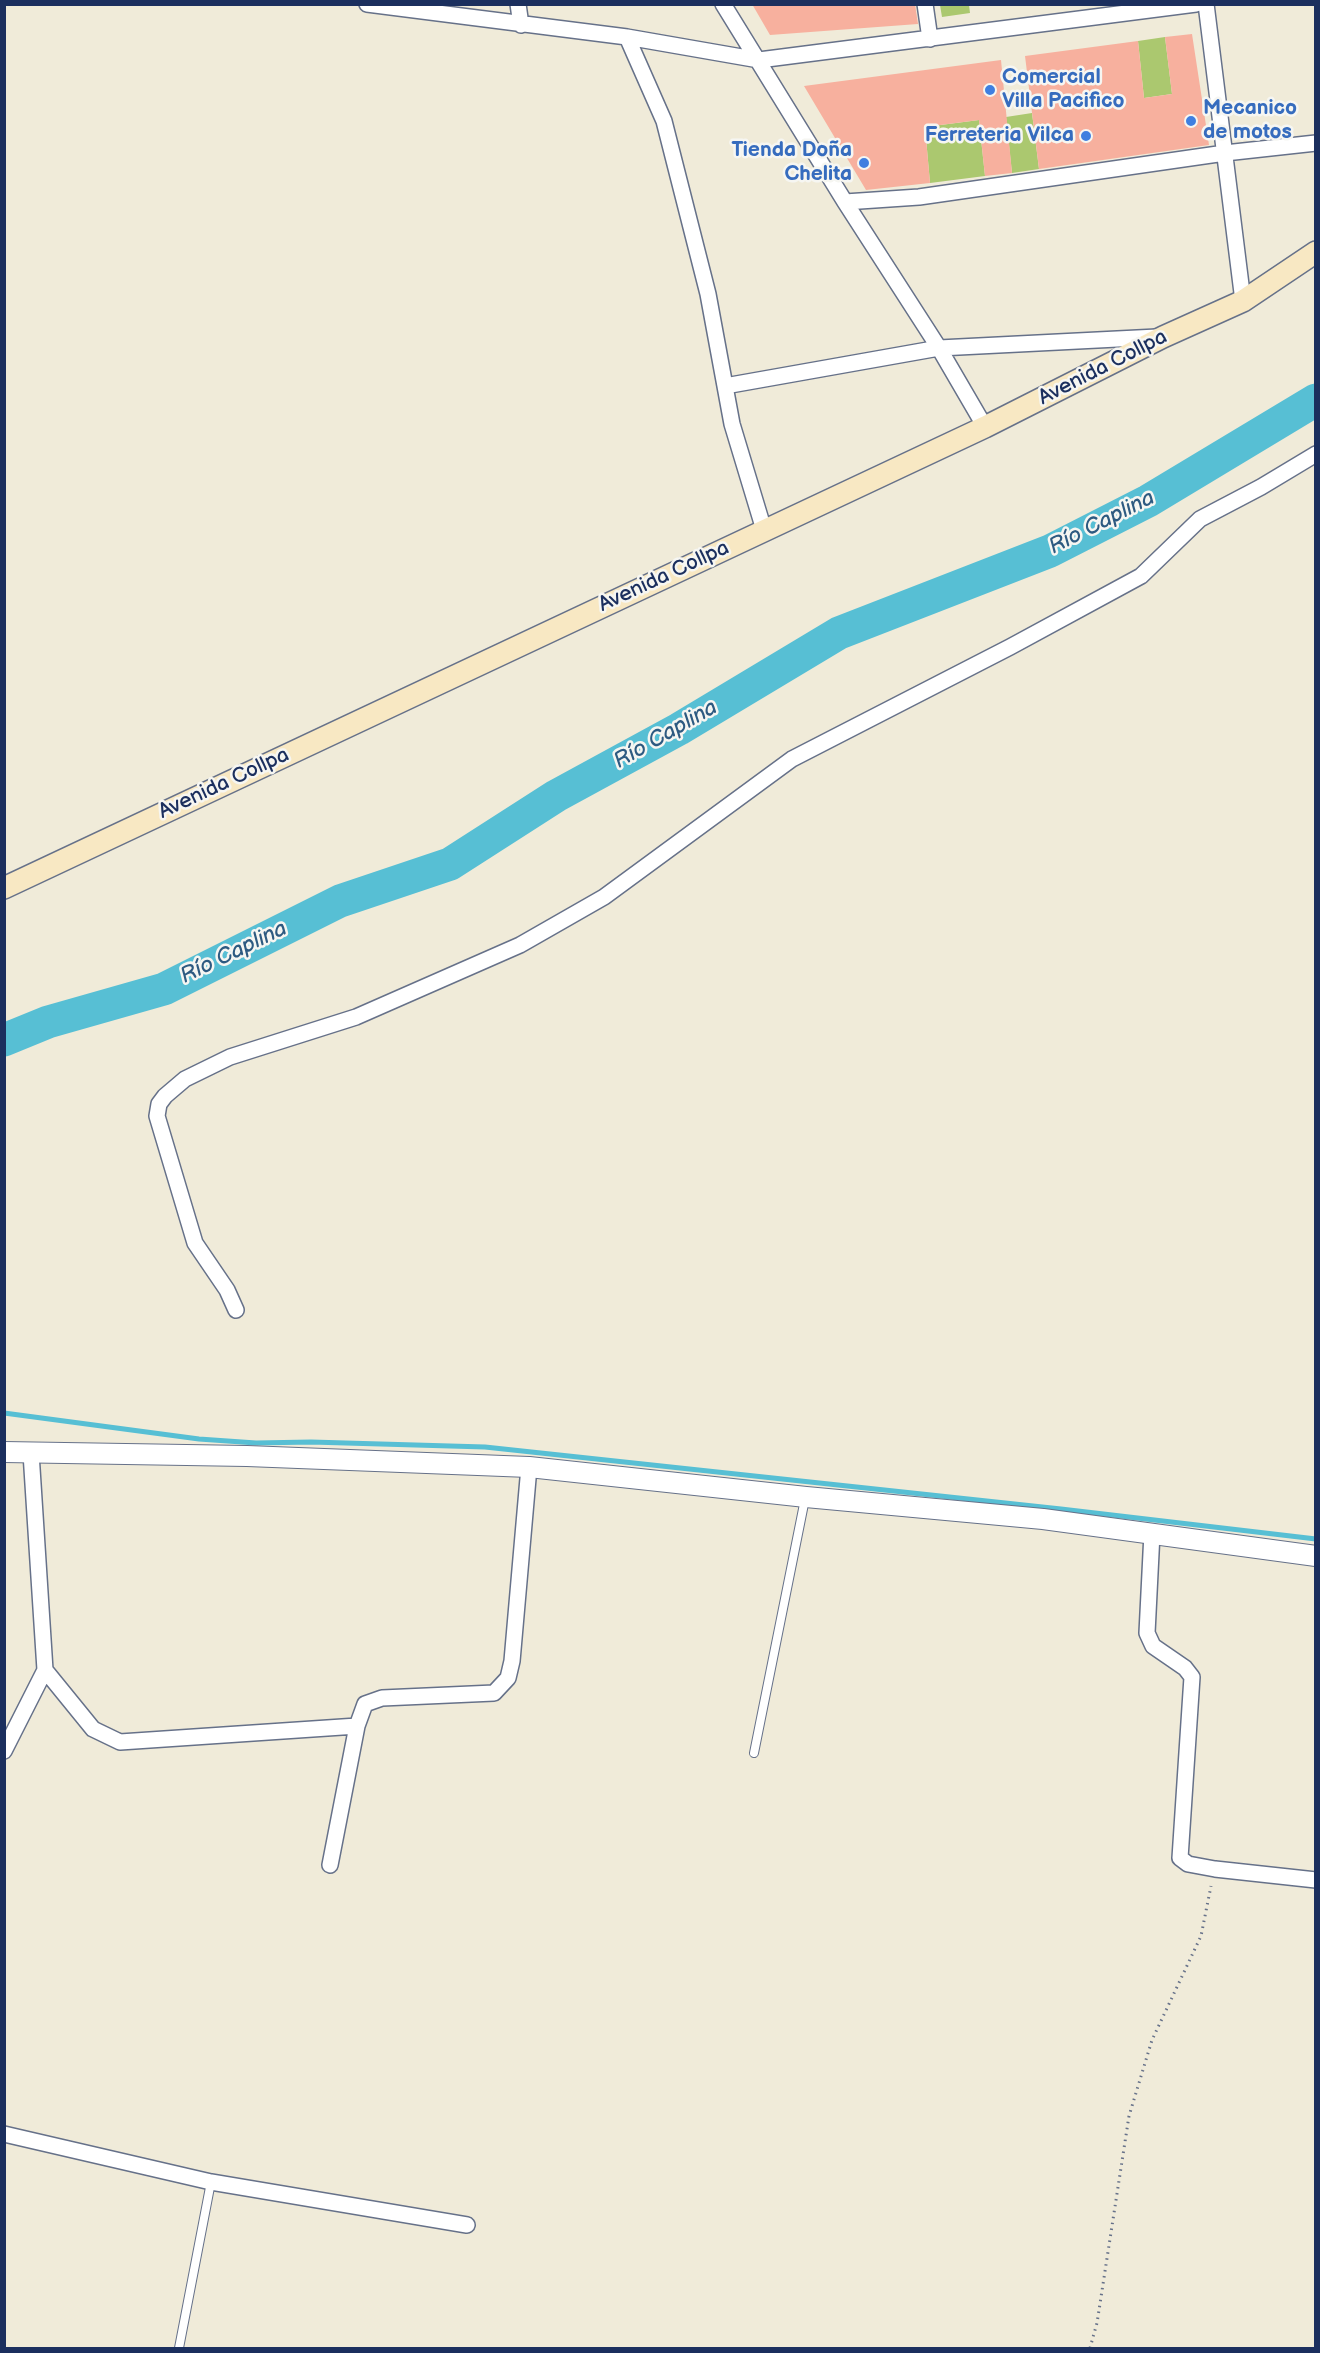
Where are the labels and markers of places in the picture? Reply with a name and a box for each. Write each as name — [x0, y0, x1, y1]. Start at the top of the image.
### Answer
place label: Comercial Villa Pacifico — [1002, 65, 1124, 115]
marker: Comercial Villa Pacifico — [983, 83, 997, 97]
place label: Mecanico de motos — [1203, 96, 1297, 146]
marker: Mecanico de motos — [1184, 114, 1198, 128]
place label: Ferreteria Vilca — [925, 123, 1074, 149]
marker: Ferreteria Vilca — [1079, 129, 1093, 143]
place label: Tienda Doña Chelita — [731, 138, 852, 188]
marker: Tienda Doña Chelita — [857, 156, 871, 170]

